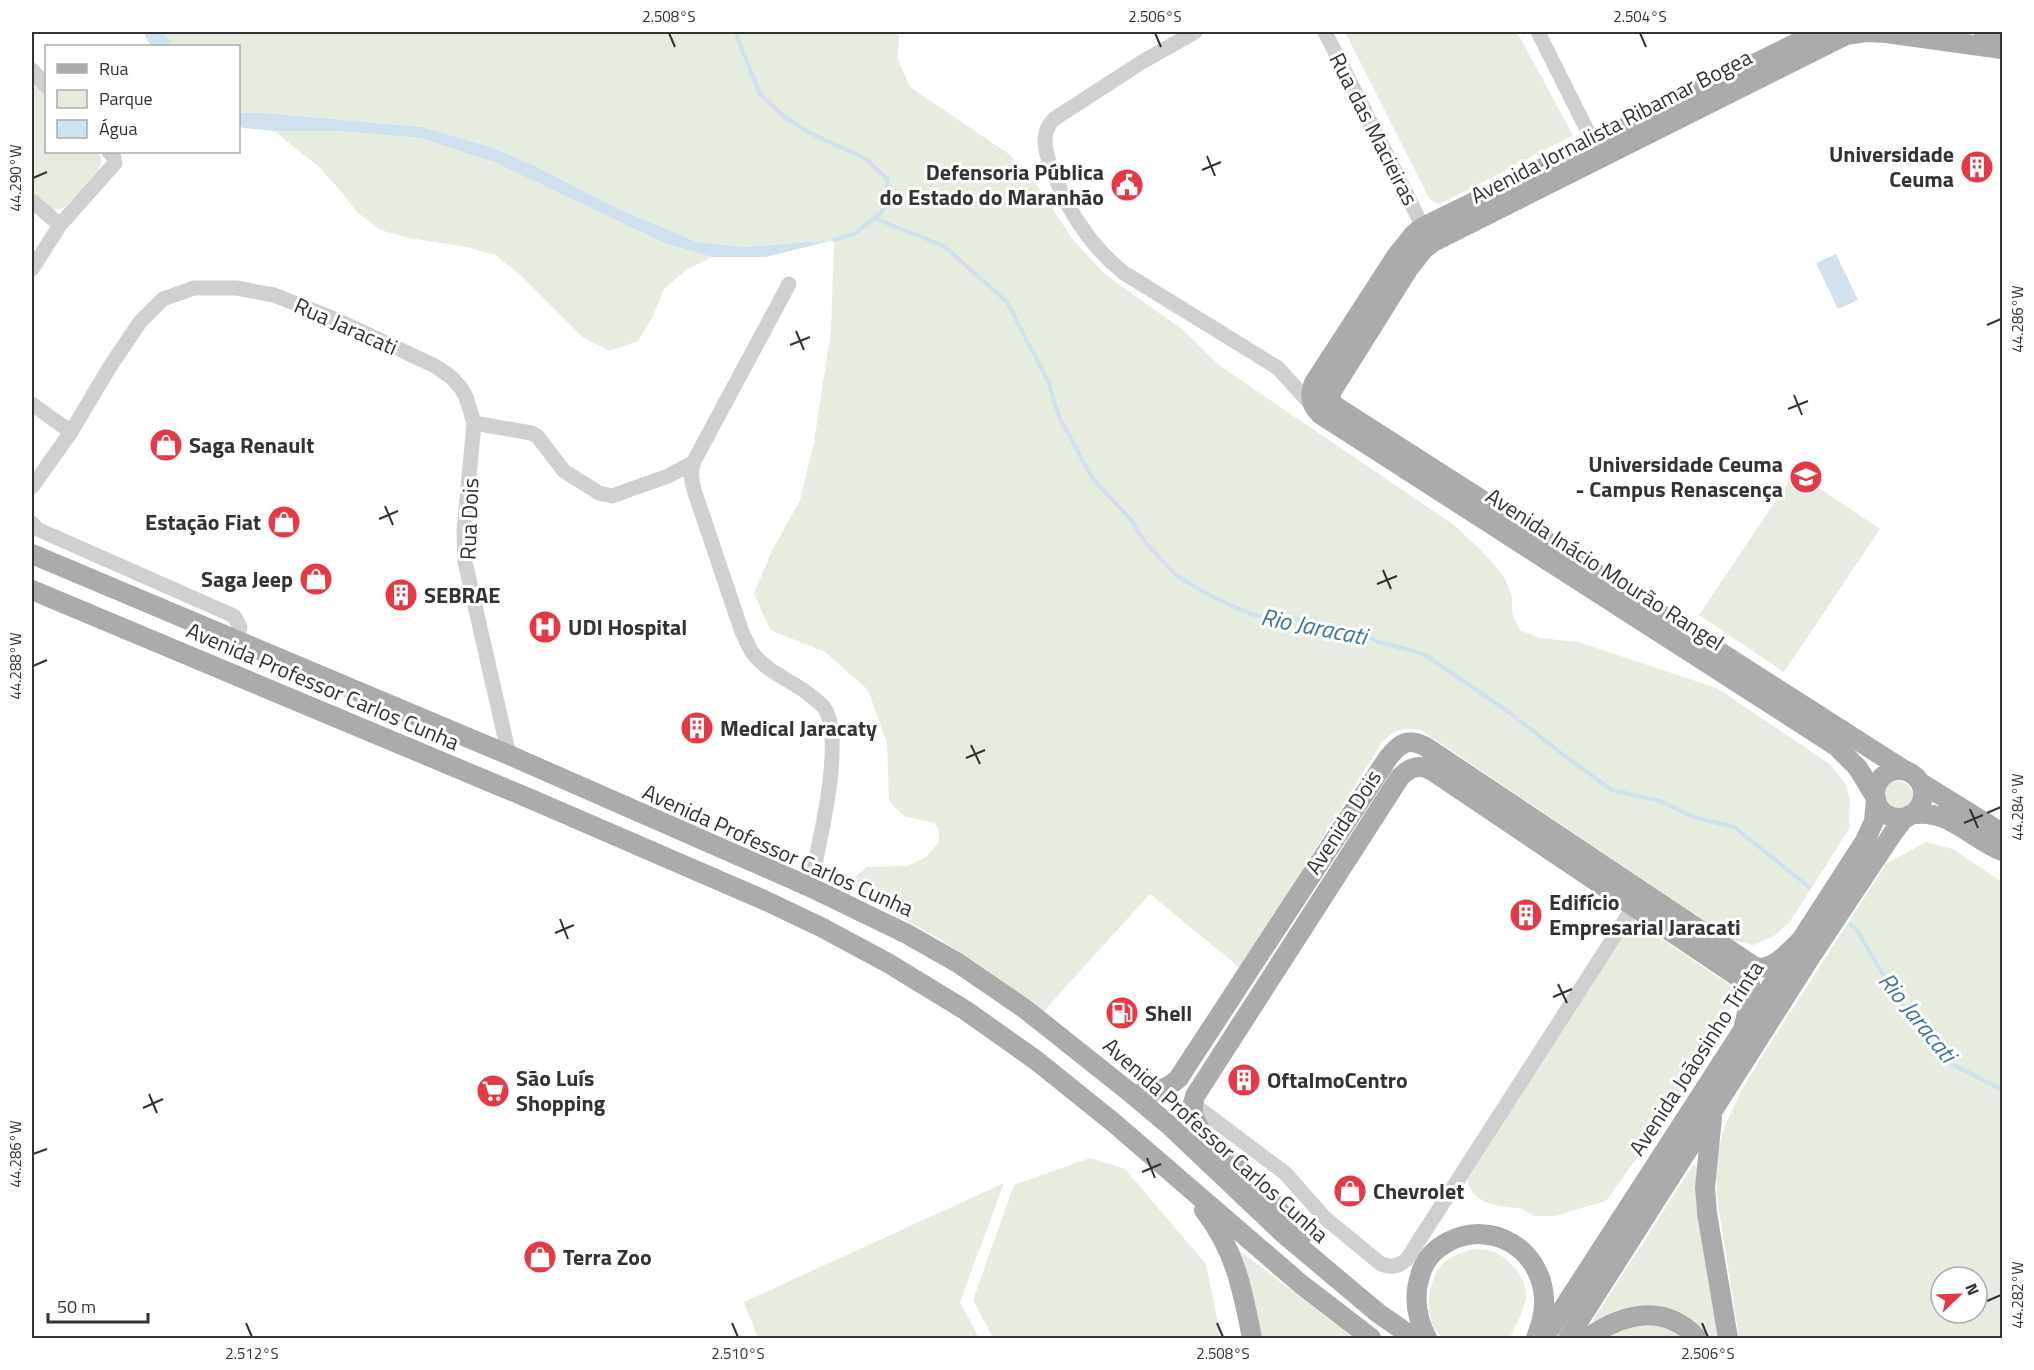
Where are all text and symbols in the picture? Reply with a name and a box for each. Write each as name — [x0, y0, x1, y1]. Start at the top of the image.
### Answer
text: 2.508°S — [642, 5, 696, 28]
text: 2.506°S — [1128, 5, 1182, 28]
text: 2.504°S — [1613, 5, 1667, 28]
street label: Avenida Jornalista Ribamar Bogea — [1464, 40, 1758, 212]
legend — [45, 45, 240, 153]
street label: Rua das Macieiras — [1321, 47, 1427, 211]
text: Rua — [99, 55, 129, 82]
text: Parque — [99, 85, 153, 112]
text: Água — [99, 115, 137, 142]
place label: Universidade Ceuma — [1829, 137, 1954, 196]
text: 44.290°W — [4, 145, 27, 211]
building icon: Universidade Ceuma — [1959, 149, 1995, 185]
place label: Defensoria Pública do Estado do Maranhão — [879, 155, 1104, 214]
public building icon: Defensoria Pública do Estado do Maranhão — [1109, 167, 1145, 203]
text: 44.286°W — [2006, 286, 2029, 352]
street label: Rua Jaracati — [289, 288, 403, 364]
shop icon: Saga Renault — [148, 427, 184, 463]
place label: Saga Renault — [189, 428, 314, 462]
place label: Universidade Ceuma - Campus Renascença — [1576, 447, 1783, 506]
school or university icon: Universidade Ceuma - Campus Renascença — [1788, 459, 1824, 495]
street label: Rua Dois — [451, 477, 487, 561]
street label: Avenida Inácio Mourão Rangel — [1479, 479, 1731, 659]
shop icon: Estação Fiat — [266, 504, 302, 540]
place label: Estação Fiat — [145, 505, 261, 539]
shop icon: Saga Jeep — [298, 561, 334, 597]
place label: Saga Jeep — [201, 562, 293, 596]
building icon: SEBRAE — [383, 577, 419, 613]
place label: SEBRAE — [424, 578, 500, 612]
water label: Rio Jaracati — [1258, 598, 1373, 654]
hospital icon: UDI Hospital — [527, 609, 563, 645]
place label: UDI Hospital — [568, 610, 687, 644]
street label: Avenida Professor Carlos Cunha — [181, 613, 465, 759]
text: 44.288°W — [4, 633, 27, 699]
building icon: Medical Jaracaty — [679, 710, 715, 746]
place label: Medical Jaracaty — [720, 711, 877, 745]
street label: Avenida Dois — [1296, 763, 1390, 881]
text: 44.284°W — [2006, 774, 2029, 840]
street label: Avenida Professor Carlos Cunha — [637, 775, 919, 925]
place label: Edifício Empresarial Jaracati — [1549, 885, 1741, 944]
building icon: Edifício Empresarial Jaracati — [1508, 897, 1544, 933]
street label: Avenida Joãosinho Trinta — [1620, 954, 1772, 1162]
water label: Rio Jaracati — [1870, 964, 1968, 1072]
fuel station icon: Shell — [1104, 995, 1140, 1031]
place label: Shell — [1145, 996, 1192, 1030]
street label: Avenida Professor Carlos Cunha — [1096, 1029, 1336, 1251]
place label: São Luís Shopping — [516, 1061, 606, 1120]
building icon: OftalmoCentro — [1226, 1062, 1262, 1098]
place label: OftalmoCentro — [1267, 1063, 1408, 1097]
supermarket icon: São Luís Shopping — [475, 1073, 511, 1109]
text: 44.286°W — [4, 1121, 27, 1187]
shop icon: Chevrolet — [1332, 1173, 1368, 1209]
place label: Chevrolet — [1373, 1174, 1464, 1208]
shop icon: Terra Zoo — [522, 1239, 558, 1275]
place label: Terra Zoo — [563, 1240, 652, 1274]
text: 44.282°W — [2006, 1262, 2029, 1328]
north arrow — [1929, 1265, 1989, 1325]
text: N — [1960, 1279, 1986, 1299]
scale bar — [48, 1286, 148, 1324]
text: 50 m — [57, 1293, 96, 1320]
text: 2.512°S — [225, 1342, 279, 1365]
text: 2.510°S — [711, 1342, 765, 1365]
text: 2.508°S — [1196, 1342, 1250, 1365]
text: 2.506°S — [1681, 1342, 1735, 1365]

